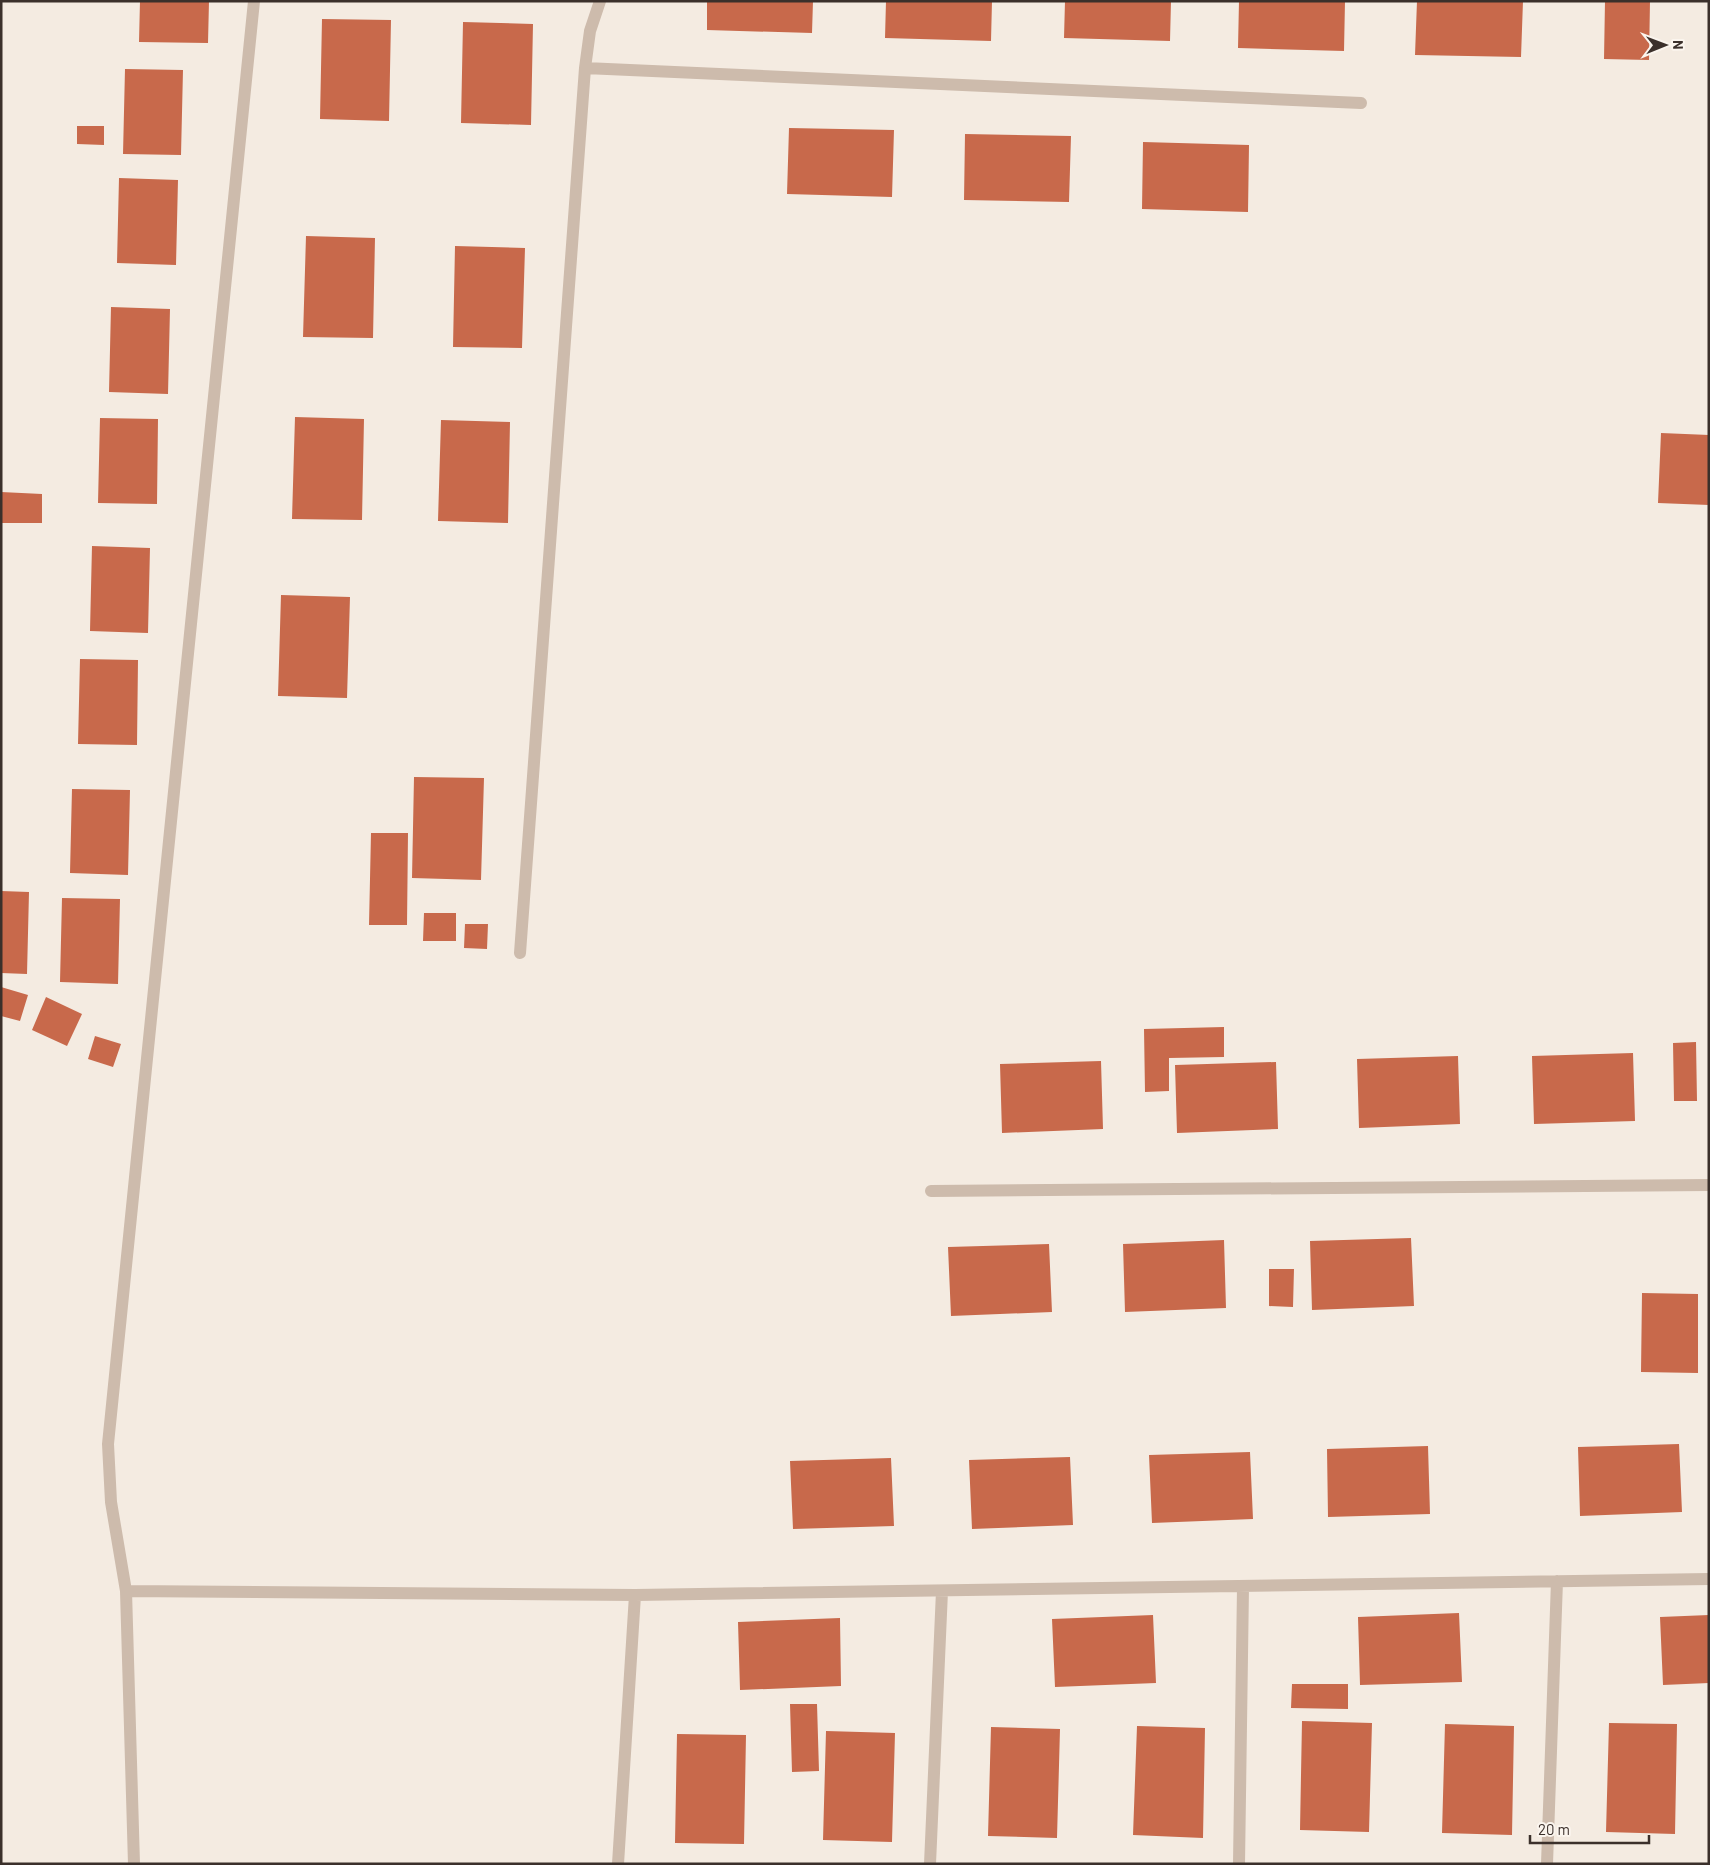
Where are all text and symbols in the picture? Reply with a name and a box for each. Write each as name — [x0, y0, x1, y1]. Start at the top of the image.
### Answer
north arrow — [1640, 20, 1690, 70]
text: N — [1670, 40, 1687, 50]
scale bar — [1530, 1812, 1649, 1844]
text: 20 m — [1538, 1820, 1570, 1838]

